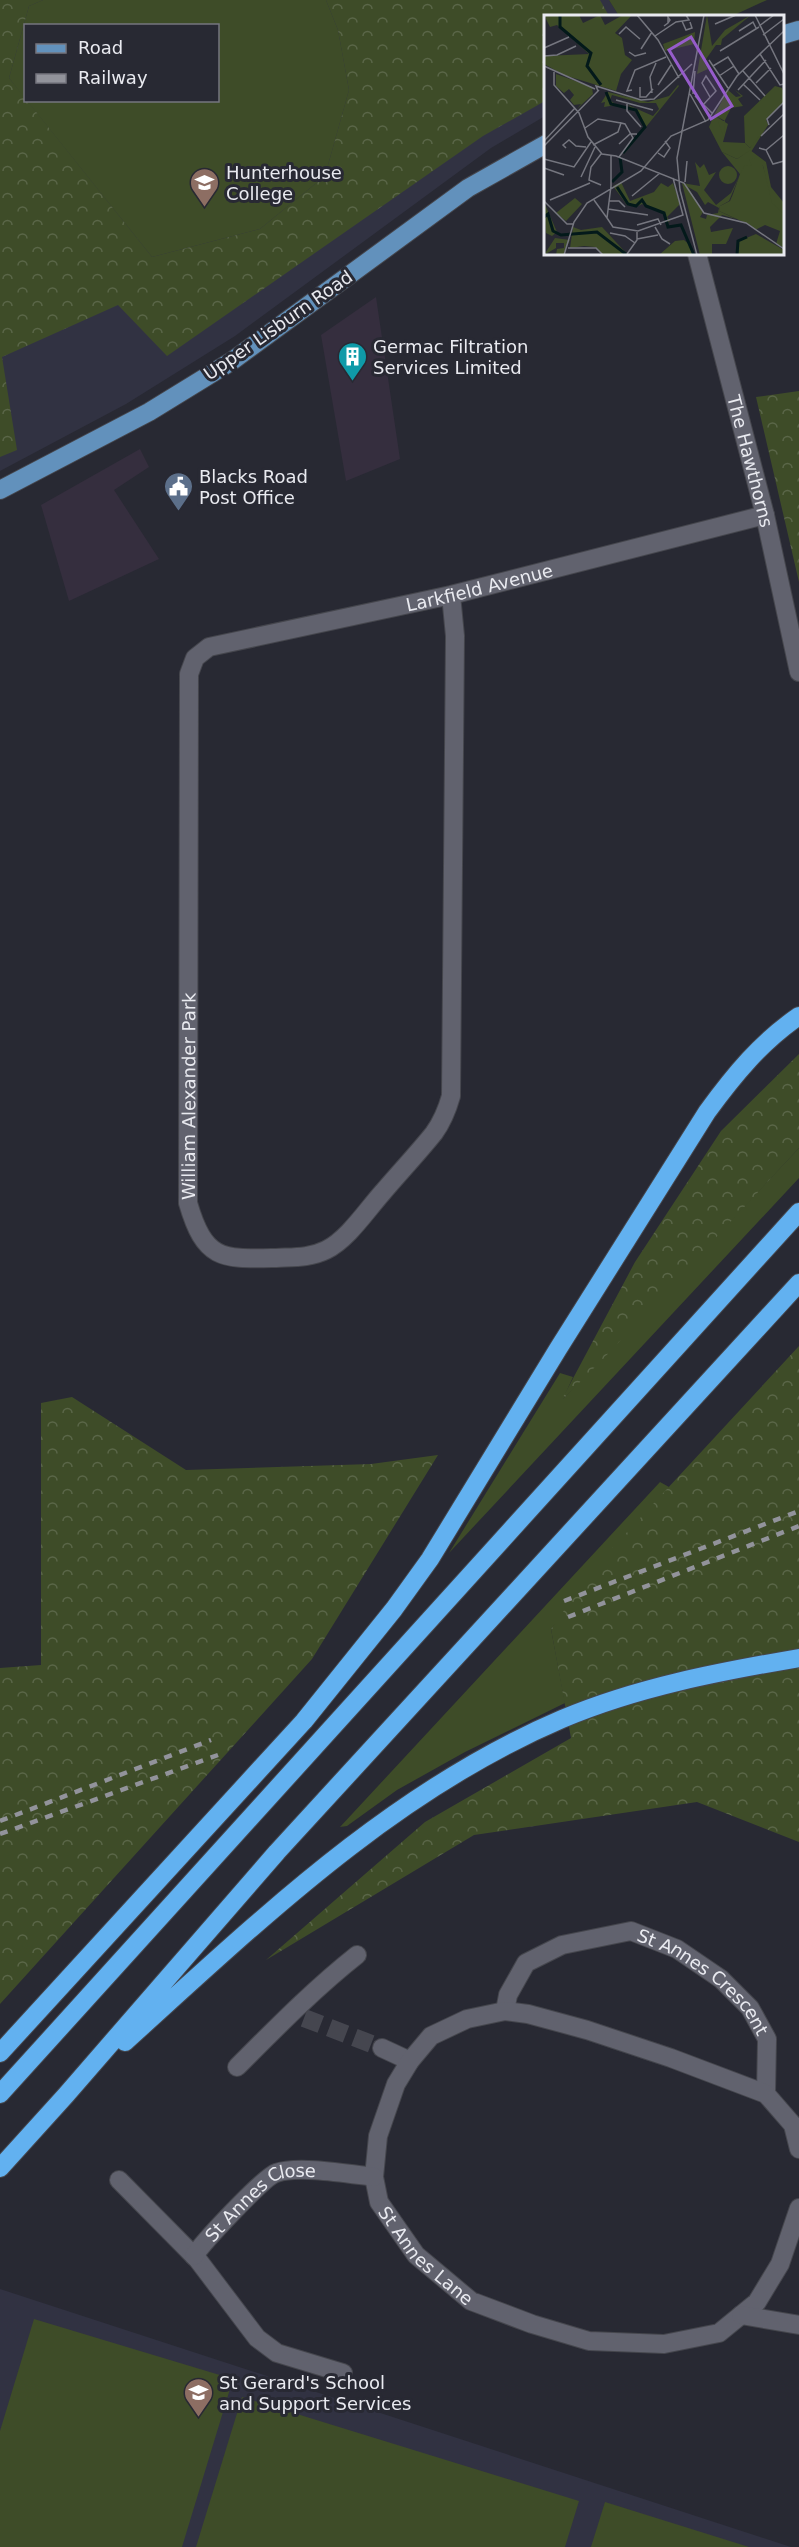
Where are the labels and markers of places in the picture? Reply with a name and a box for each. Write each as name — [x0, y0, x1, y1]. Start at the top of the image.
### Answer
place label: Hunterhouse College — [226, 162, 342, 204]
school or university icon: Hunterhouse College — [189, 166, 221, 208]
place label: Germac Filtration Services Limited — [373, 336, 528, 378]
building icon: Germac Filtration Services Limited — [336, 340, 368, 382]
place label: Blacks Road Post Office — [199, 466, 308, 508]
public building icon: Blacks Road Post Office — [162, 470, 194, 512]
place label: St Gerard's School and Support Services — [219, 2372, 411, 2414]
school or university icon: St Gerard's School and Support Services — [182, 2376, 214, 2418]

